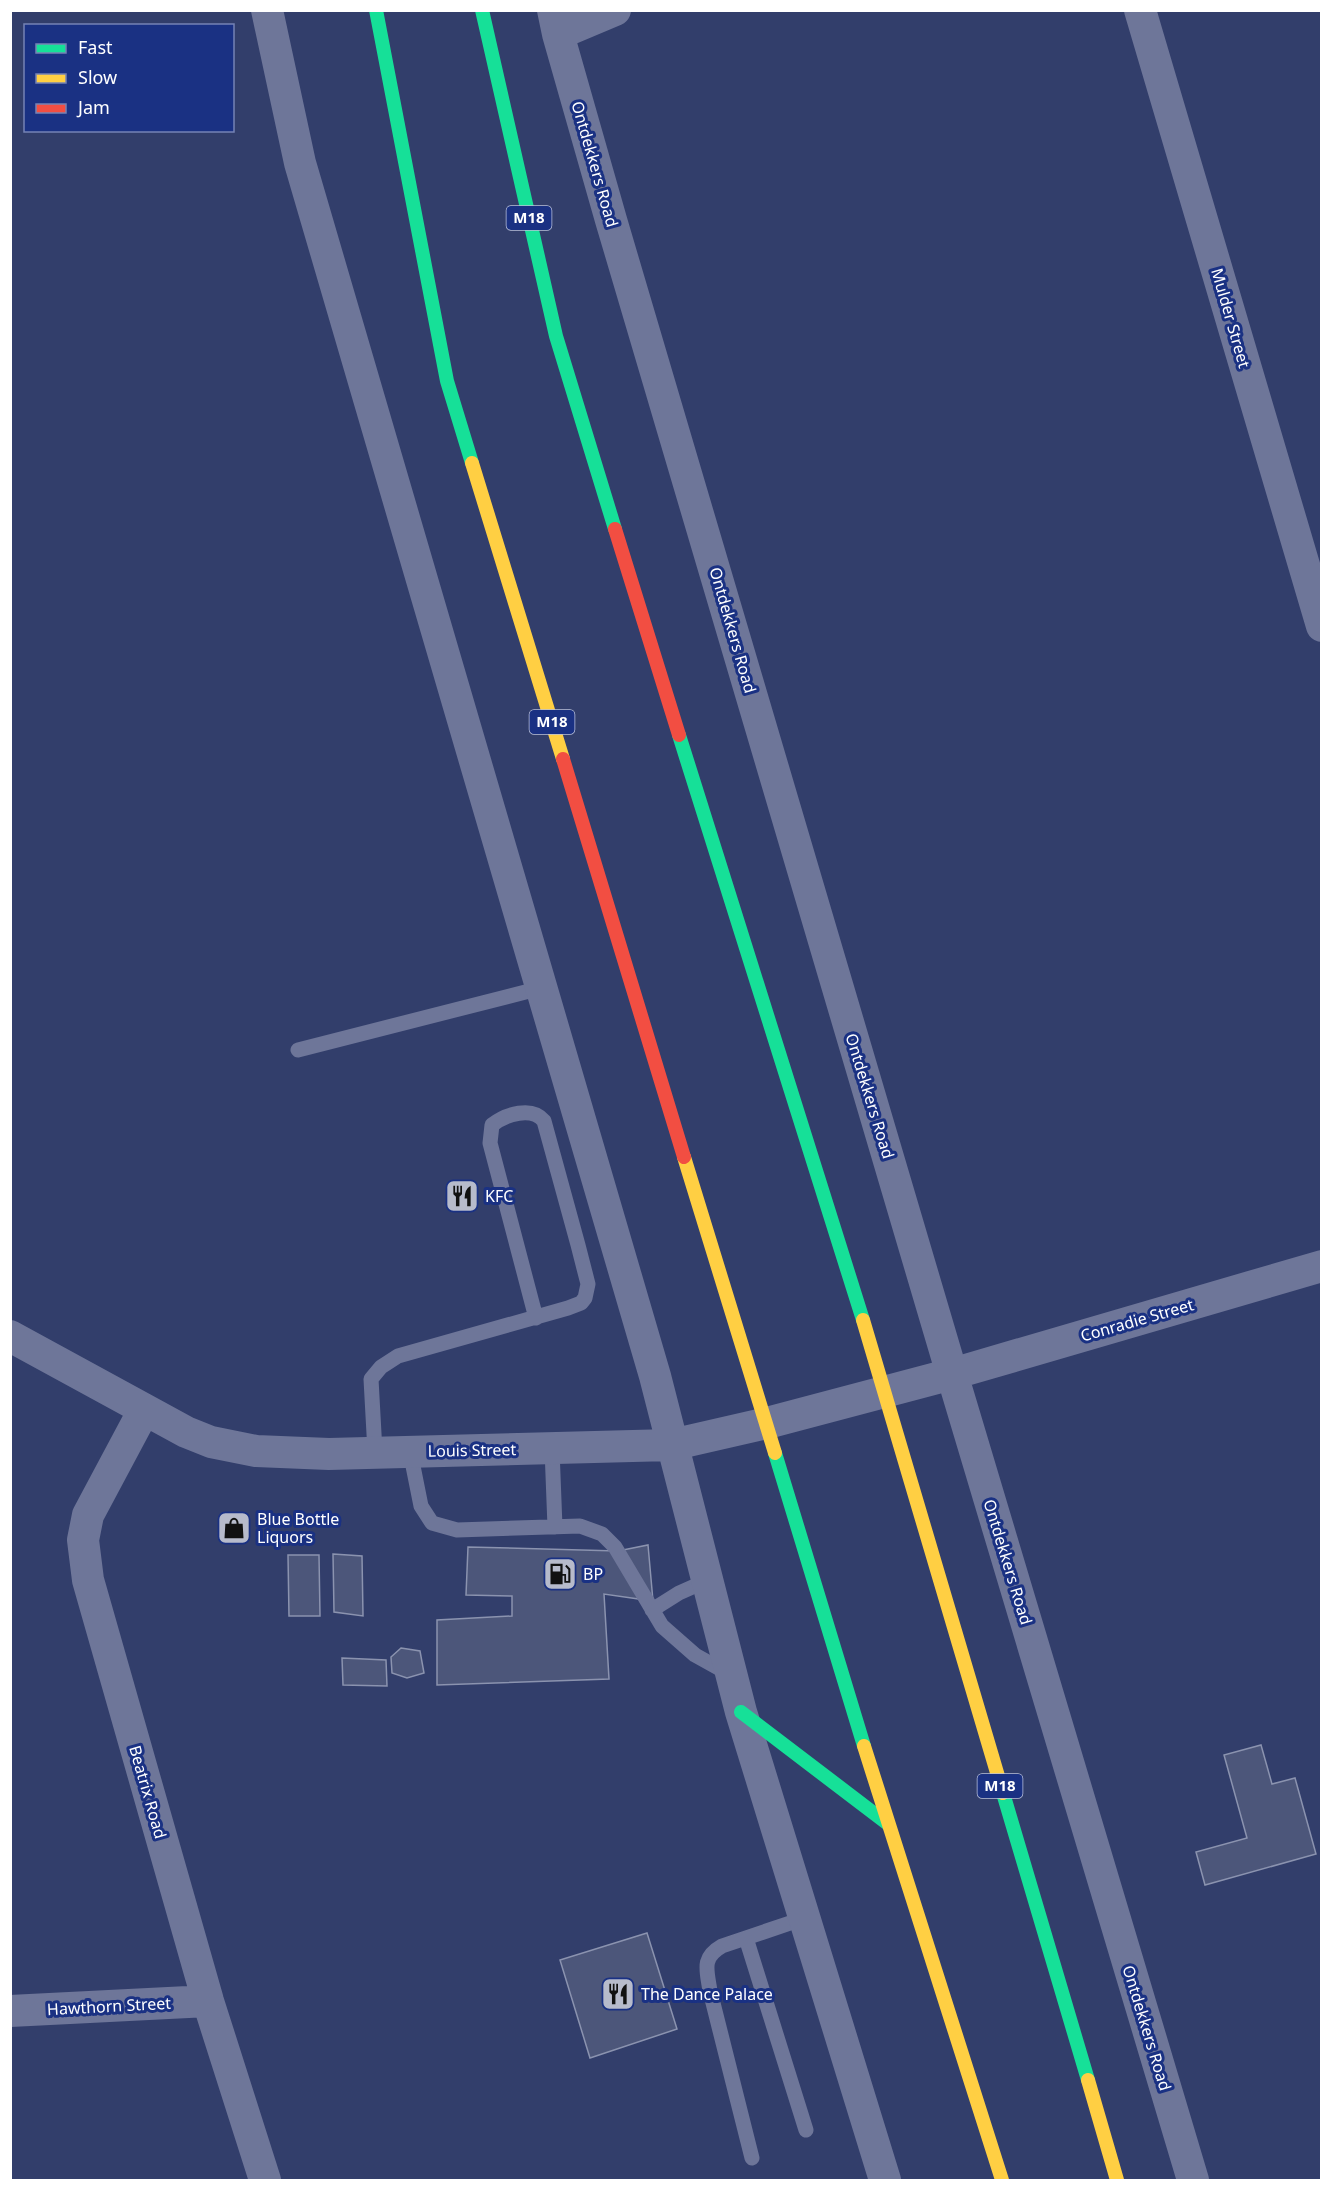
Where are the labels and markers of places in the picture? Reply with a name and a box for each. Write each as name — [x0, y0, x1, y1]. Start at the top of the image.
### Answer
restaurant icon: KFC — [444, 1178, 480, 1214]
place label: KFC — [485, 1185, 513, 1207]
place label: Blue Bottle Liquors — [257, 1508, 339, 1548]
shop icon: Blue Bottle Liquors — [216, 1510, 252, 1546]
fuel station icon: BP — [542, 1556, 578, 1592]
place label: BP — [583, 1563, 603, 1585]
restaurant icon: The Dance Palace — [600, 1976, 636, 2012]
place label: The Dance Palace — [641, 1983, 773, 2005]

